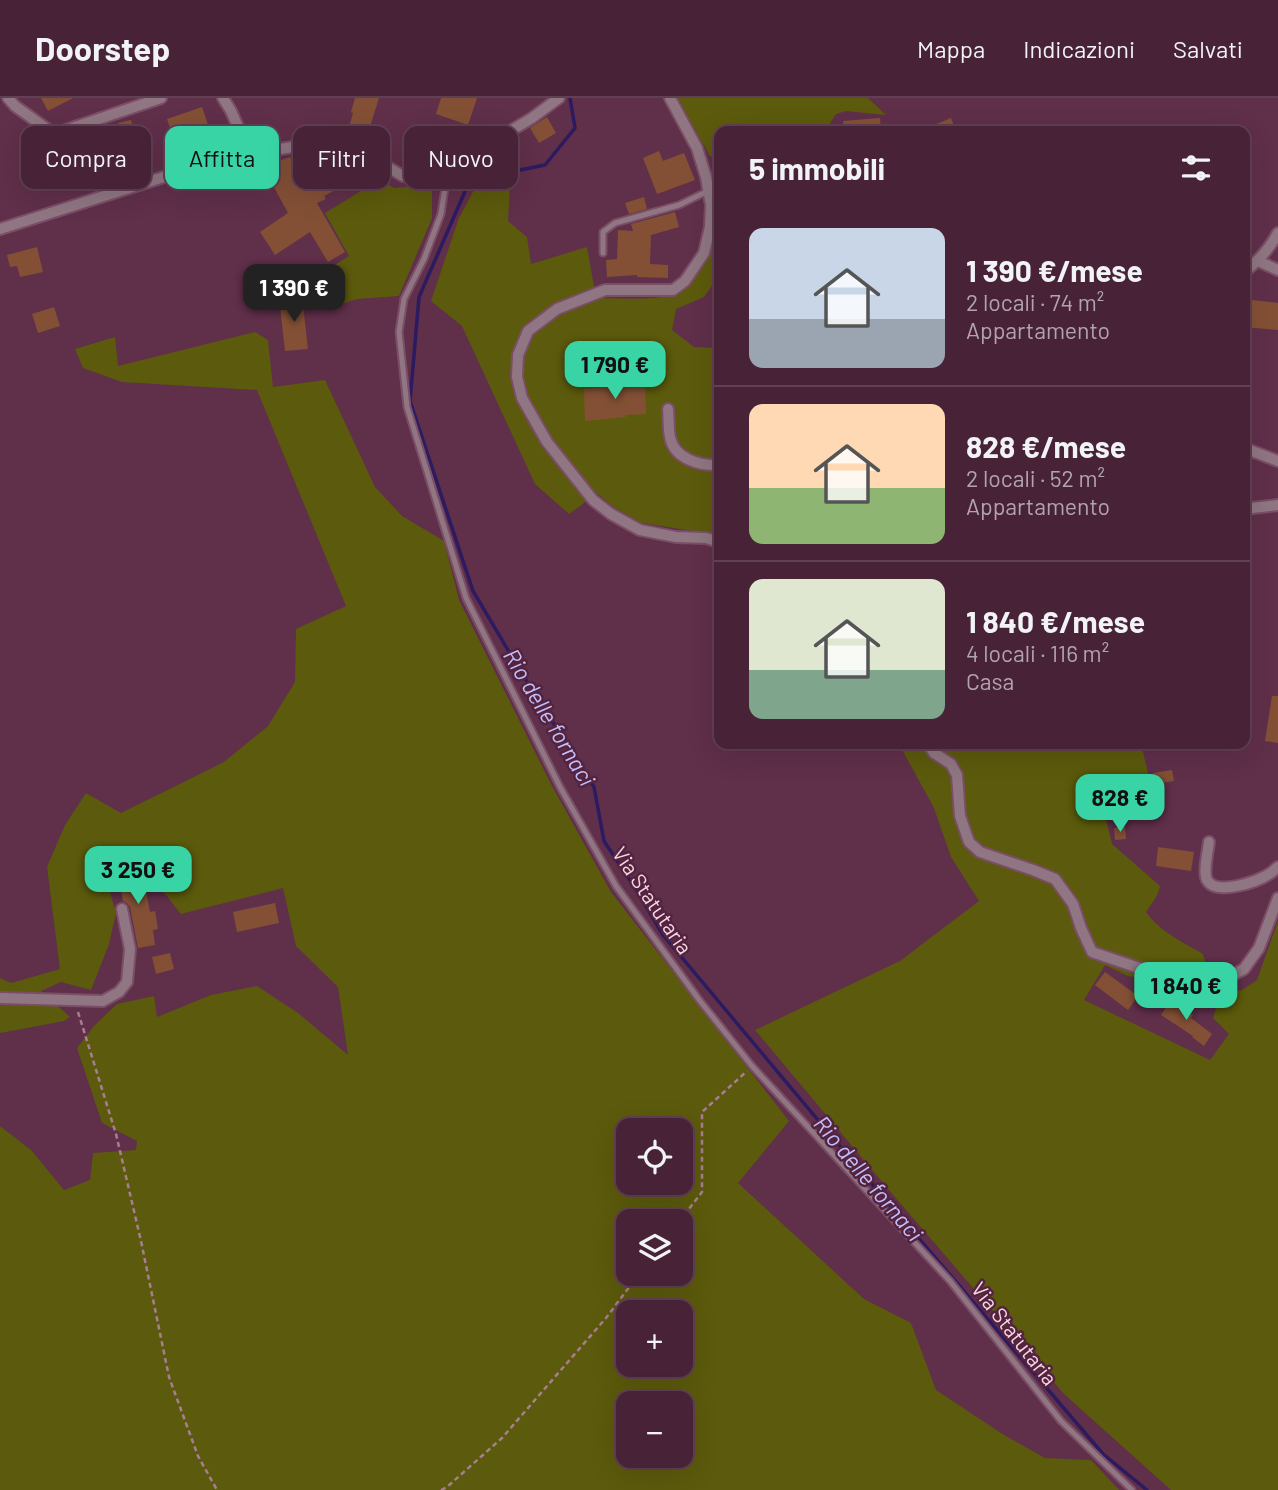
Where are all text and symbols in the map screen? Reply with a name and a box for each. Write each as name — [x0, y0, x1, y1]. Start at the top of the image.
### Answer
text: Doorstep — [35, 28, 170, 68]
text: Mappa — [917, 34, 985, 63]
text: Indicazioni — [1023, 34, 1135, 63]
text: Salvati — [1173, 34, 1243, 63]
chip: Compra — [21, 126, 151, 189]
chip: Affitta — [165, 126, 279, 189]
chip: Filtri — [293, 126, 390, 189]
chip: Nuovo — [404, 126, 518, 189]
icon: filters — [1177, 149, 1215, 187]
text: 5 immobili — [749, 150, 885, 186]
text: 1 390 €/mese — [966, 252, 1143, 288]
icon: home — [805, 256, 889, 340]
pin: 1 390 € — [229, 264, 359, 324]
text: 1 390 € — [259, 273, 329, 301]
text: 2 locali · 74 m² — [966, 288, 1104, 316]
text: Appartamento — [966, 316, 1110, 344]
pin: 1 790 € — [550, 342, 680, 401]
text: 1 790 € — [581, 350, 649, 378]
text: 828 €/mese — [966, 428, 1126, 464]
icon: home — [805, 432, 889, 516]
text: 2 locali · 52 m² — [966, 464, 1105, 492]
text: Appartamento — [966, 492, 1110, 520]
text: 1 840 €/mese — [966, 603, 1145, 639]
icon: home — [805, 607, 889, 691]
text: 4 locali · 116 m² — [966, 639, 1109, 667]
water label: Rio delle fornaci — [498, 643, 602, 791]
text: Casa — [966, 667, 1014, 695]
pin: 828 € — [1071, 774, 1169, 834]
text: 828 € — [1092, 783, 1148, 811]
street label: Via Statutaria — [608, 842, 698, 958]
pin: 3 250 € — [73, 846, 203, 906]
text: 3 250 € — [101, 855, 175, 883]
pin: 1 840 € — [1121, 962, 1251, 1022]
text: 1 840 € — [1150, 971, 1222, 999]
water label: Rio delle fornaci — [808, 1110, 930, 1247]
map controls — [616, 1118, 693, 1468]
button: locate — [616, 1118, 693, 1195]
button: layers — [616, 1209, 693, 1286]
street label: Via Statutaria — [967, 1276, 1063, 1390]
button: + — [616, 1300, 693, 1377]
button: − — [616, 1391, 693, 1468]

